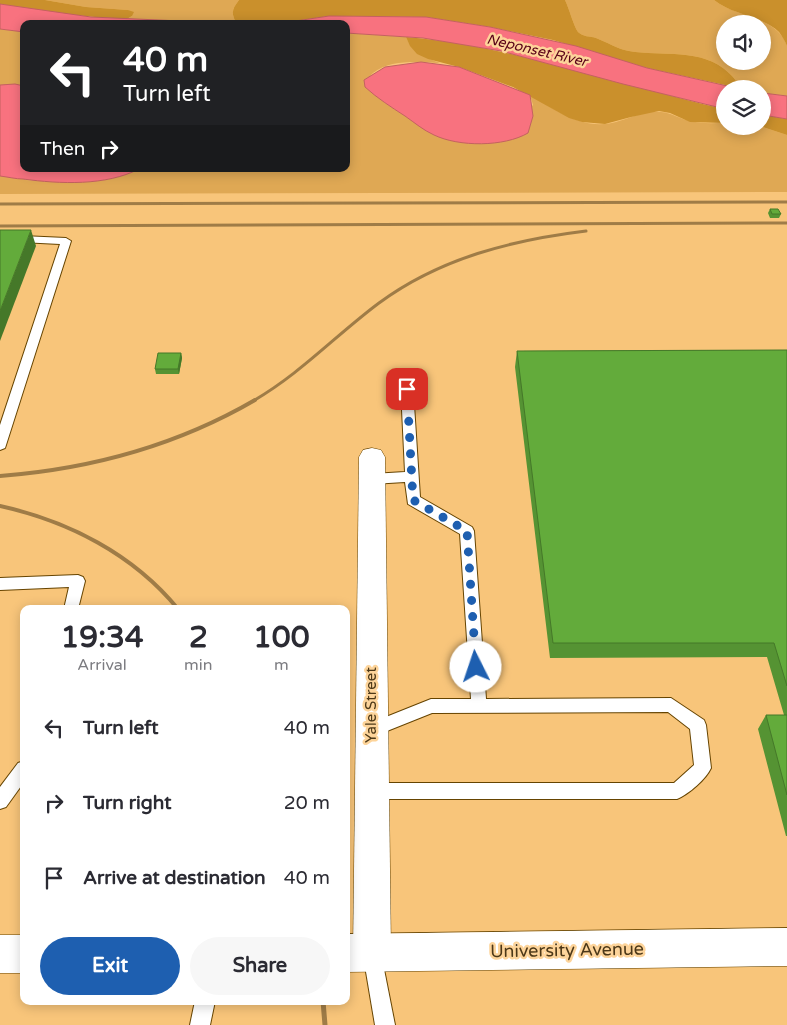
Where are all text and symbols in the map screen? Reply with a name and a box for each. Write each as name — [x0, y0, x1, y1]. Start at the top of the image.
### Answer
map controls — [716, 15, 771, 135]
button: sound — [716, 15, 771, 70]
water label: Neponset River — [485, 31, 590, 71]
text: 40 m — [123, 39, 208, 81]
icon: left — [40, 40, 105, 105]
button: layers — [716, 80, 771, 135]
text: Turn left — [123, 81, 211, 107]
icon: right — [95, 135, 123, 163]
text: Then — [40, 138, 85, 160]
pin — [386, 368, 428, 410]
icon: arrive — [393, 375, 421, 403]
text: 19:34 — [60, 619, 144, 656]
text: 2 — [189, 619, 208, 656]
text: 100 — [253, 619, 310, 656]
position arrow — [449, 640, 501, 692]
text: Arrival — [77, 655, 127, 675]
text: min — [184, 655, 213, 675]
text: m — [274, 655, 289, 675]
street label: Yale Street — [362, 667, 380, 743]
icon: left — [40, 714, 68, 742]
text: Turn left — [83, 717, 159, 739]
text: 40 m — [284, 717, 330, 739]
icon: right — [40, 789, 68, 817]
text: Turn right — [83, 792, 171, 814]
text: 20 m — [284, 792, 330, 814]
icon: arrive — [40, 864, 68, 892]
text: Arrive at destination — [83, 867, 266, 889]
text: 40 m — [284, 867, 330, 889]
button: Exit — [40, 937, 180, 995]
button: Share — [190, 937, 330, 995]
street label: University Avenue — [490, 938, 644, 962]

